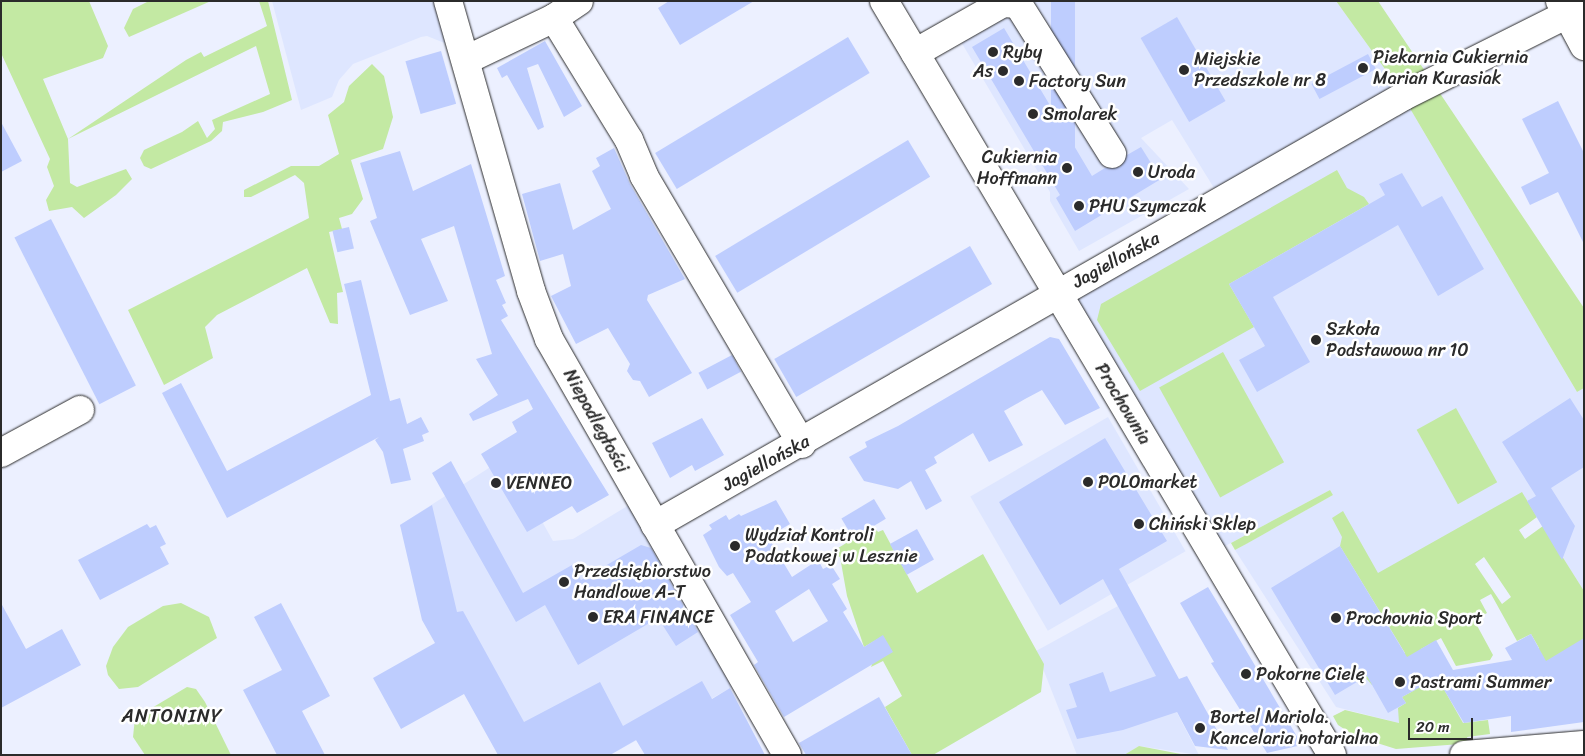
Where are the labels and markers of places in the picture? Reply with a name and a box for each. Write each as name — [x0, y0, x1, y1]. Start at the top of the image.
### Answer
place label: Ryby — [1003, 41, 1042, 63]
marker: Ryby — [987, 46, 999, 58]
place label: Piekarnia Cukiernia Marian Kurasiak — [1373, 47, 1528, 90]
place label: Miejskie Przedszkole nr 8 — [1194, 49, 1326, 92]
place label: As — [973, 60, 993, 82]
marker: Piekarnia Cukiernia Marian Kurasiak — [1357, 62, 1369, 74]
marker: Miejskie Przedszkole nr 8 — [1178, 64, 1190, 76]
marker: As — [997, 65, 1009, 77]
place label: Factory Sun — [1029, 70, 1126, 92]
marker: Factory Sun — [1013, 75, 1025, 87]
place label: Smolarek — [1043, 103, 1117, 125]
marker: Smolarek — [1027, 108, 1039, 120]
place label: Cukiernia Hoffmann — [977, 147, 1057, 190]
place label: Uroda — [1148, 161, 1195, 183]
marker: Cukiernia Hoffmann — [1061, 162, 1073, 174]
marker: Uroda — [1132, 166, 1144, 178]
place label: PHU Szymczak — [1089, 195, 1208, 217]
marker: PHU Szymczak — [1073, 200, 1085, 212]
place label: Szkoła Podstawowa nr 10 — [1326, 319, 1468, 362]
marker: Szkoła Podstawowa nr 10 — [1310, 334, 1322, 346]
place label: POLOmarket — [1098, 471, 1197, 493]
place label: VENNEO — [506, 472, 572, 494]
marker: POLOmarket — [1082, 476, 1094, 488]
marker: VENNEO — [490, 477, 502, 489]
place label: Chiński Sklep — [1149, 513, 1257, 535]
marker: Chiński Sklep — [1133, 518, 1145, 530]
place label: Wydział Kontroli Podatkowej w Lesznie — [745, 525, 917, 568]
marker: Wydział Kontroli Podatkowej w Lesznie — [729, 540, 741, 552]
place label: Przedsiębiorstwo Handlowe A-T — [574, 561, 711, 604]
marker: Przedsiębiorstwo Handlowe A-T — [558, 576, 570, 588]
place label: ERA FINANCE — [603, 606, 715, 628]
place label: Prochovnia Sport — [1346, 607, 1482, 629]
marker: ERA FINANCE — [587, 611, 599, 623]
marker: Prochovnia Sport — [1330, 612, 1342, 624]
place label: Pokorne Cielę — [1256, 663, 1365, 685]
marker: Pokorne Cielę — [1240, 668, 1252, 680]
place label: Pastrami Summer — [1410, 671, 1551, 693]
marker: Pastrami Summer — [1394, 676, 1406, 688]
place label: Bortel Mariola. Kancelaria notarialna — [1210, 707, 1379, 750]
marker: Bortel Mariola. Kancelaria notarialna — [1194, 722, 1206, 734]

